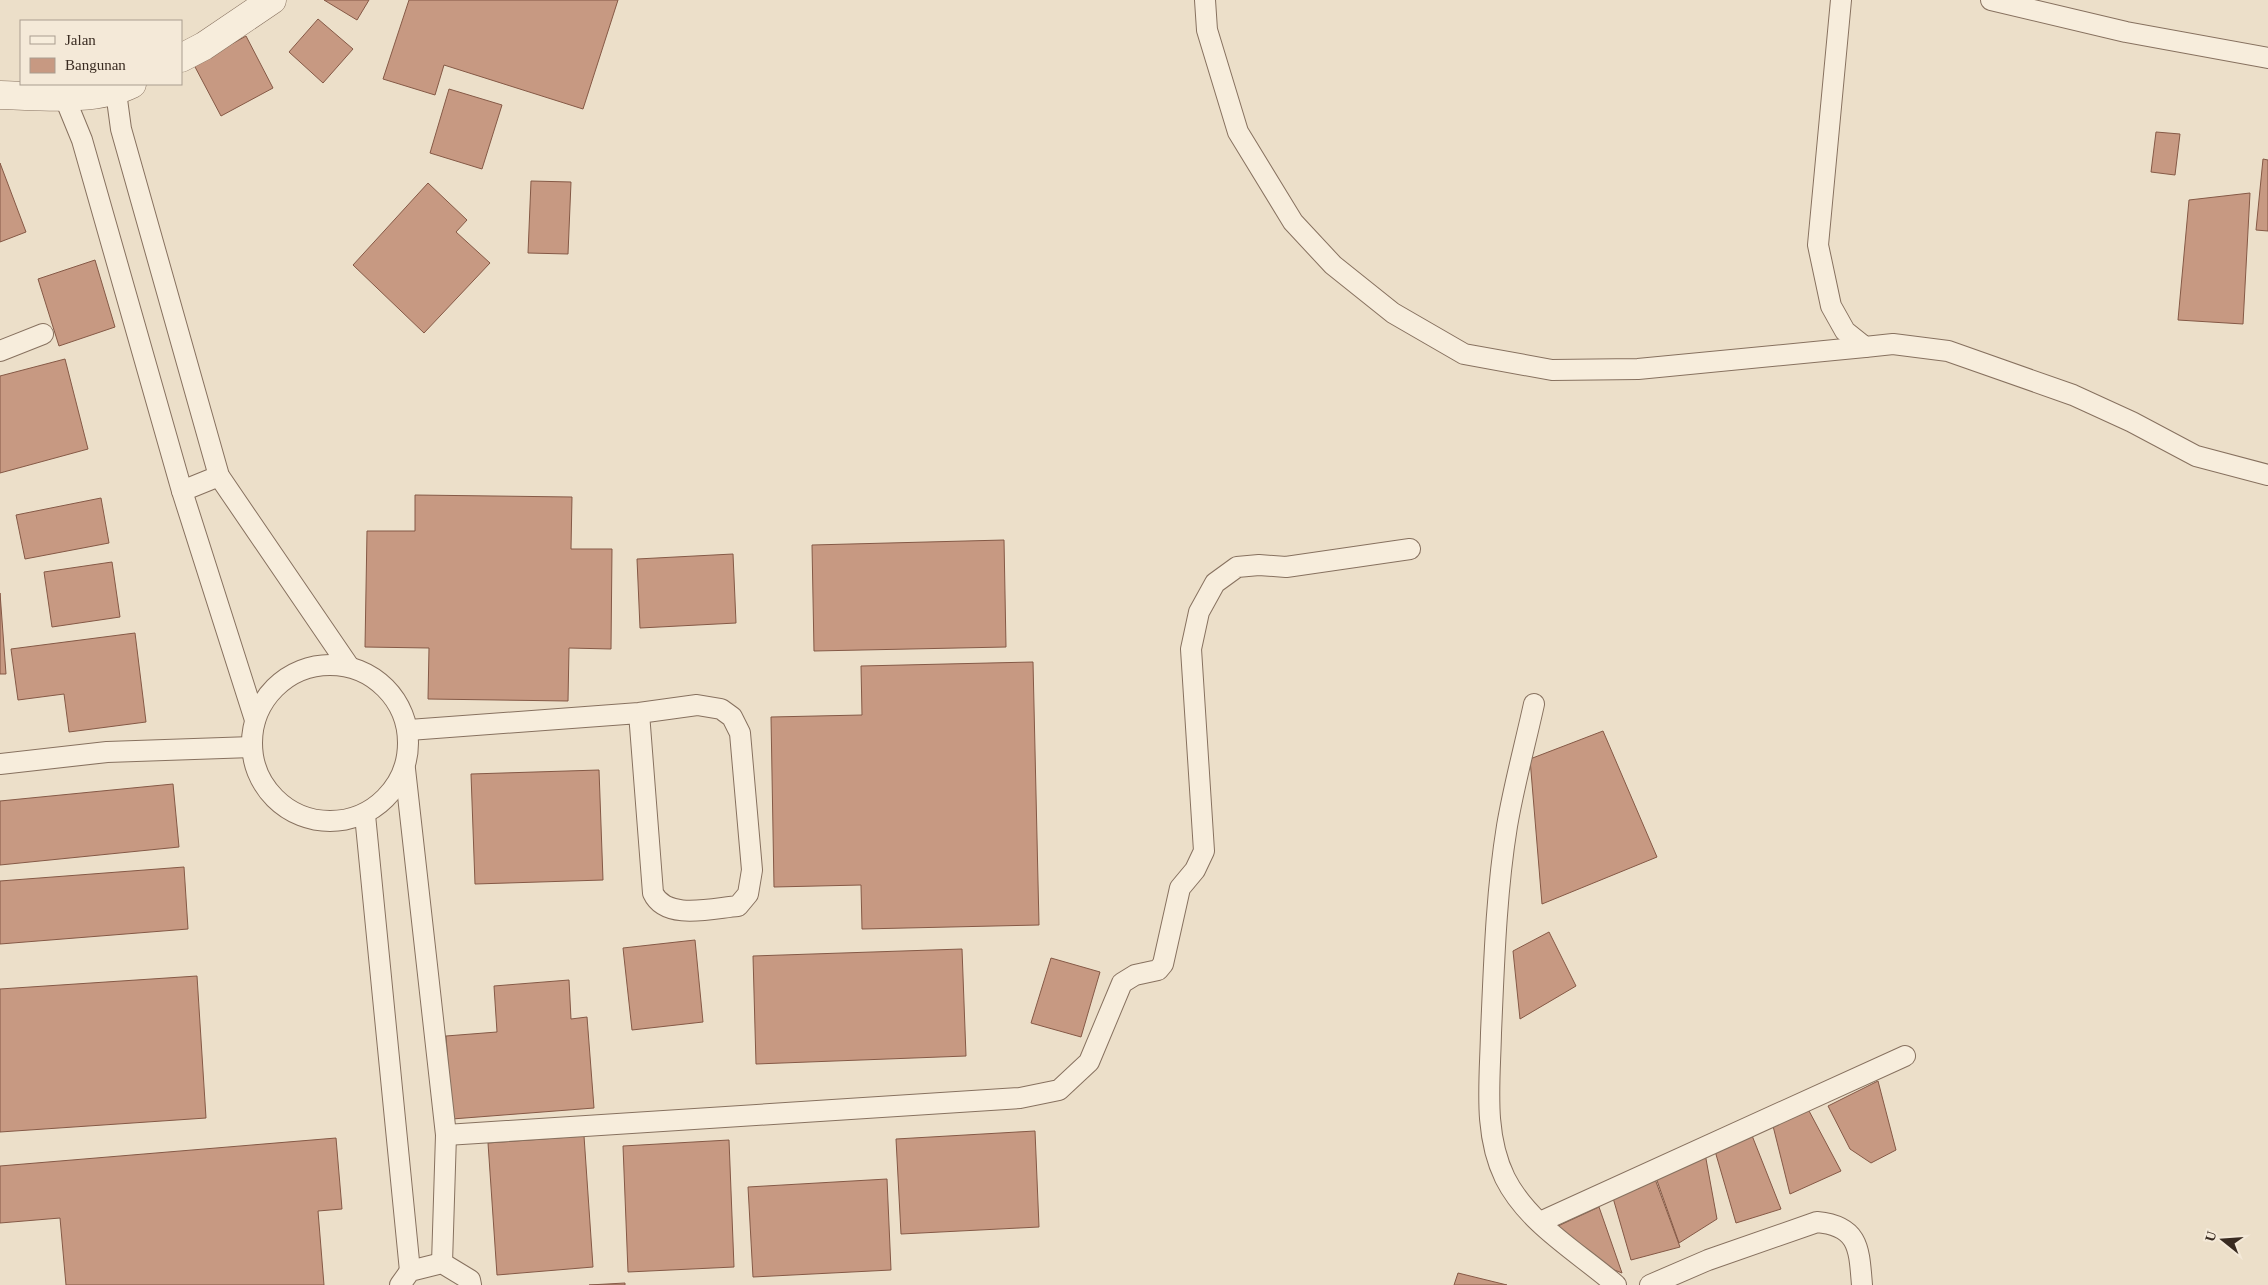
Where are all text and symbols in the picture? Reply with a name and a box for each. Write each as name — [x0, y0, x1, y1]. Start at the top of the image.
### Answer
legend — [20, 20, 182, 85]
text: Jalan — [65, 32, 96, 48]
text: Bangunan — [65, 57, 126, 73]
north arrow — [2198, 1215, 2248, 1265]
text: U — [2202, 1229, 2220, 1243]

